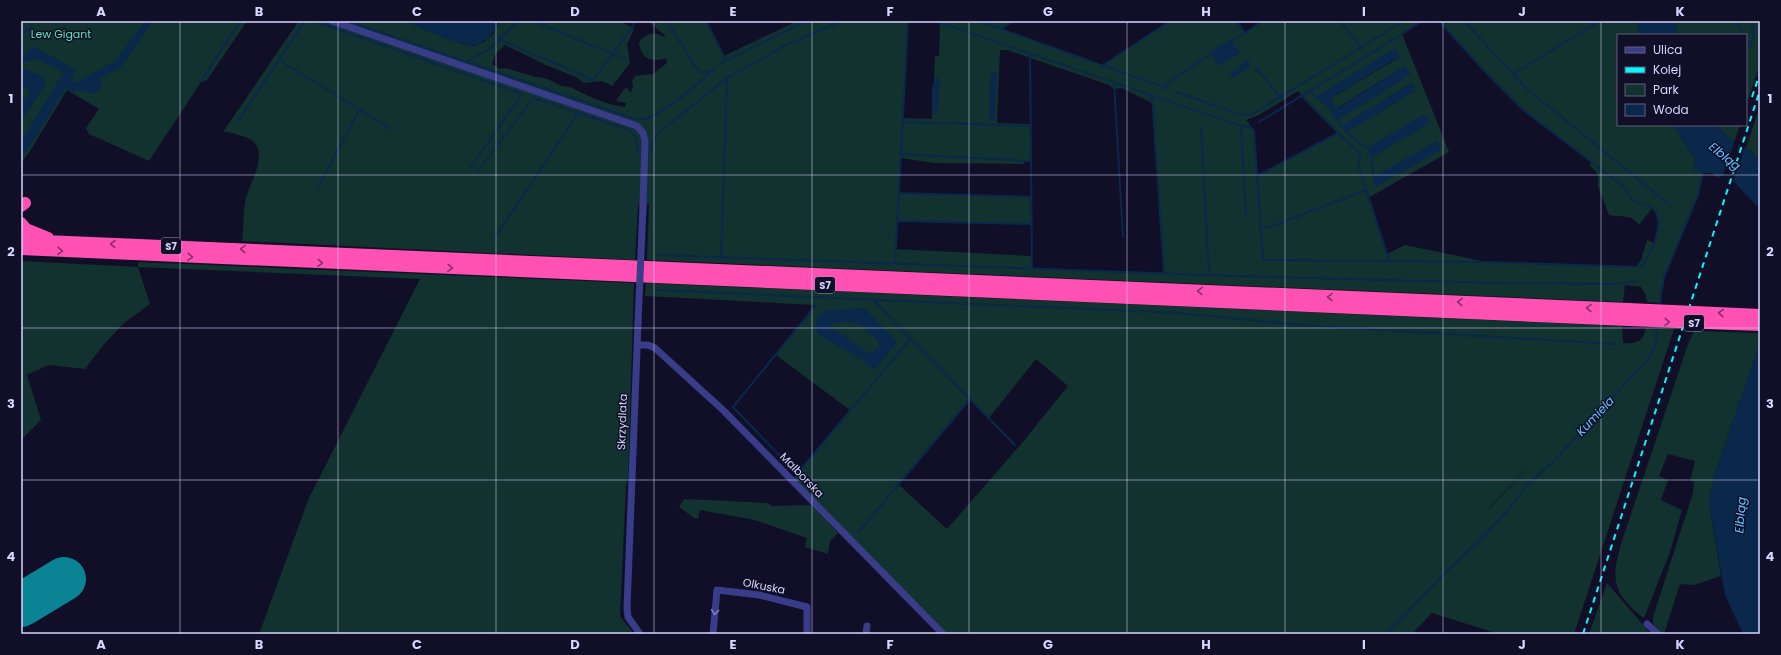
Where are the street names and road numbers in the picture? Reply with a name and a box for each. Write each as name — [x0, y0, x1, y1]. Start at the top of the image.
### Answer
road number: S7 — [161, 238, 181, 254]
road number: S7 — [815, 277, 835, 293]
road number: S7 — [1684, 315, 1704, 331]
street label: Skrzydlata — [613, 394, 631, 450]
street label: Malborska — [776, 449, 828, 501]
street label: Olkuska — [741, 574, 787, 598]

